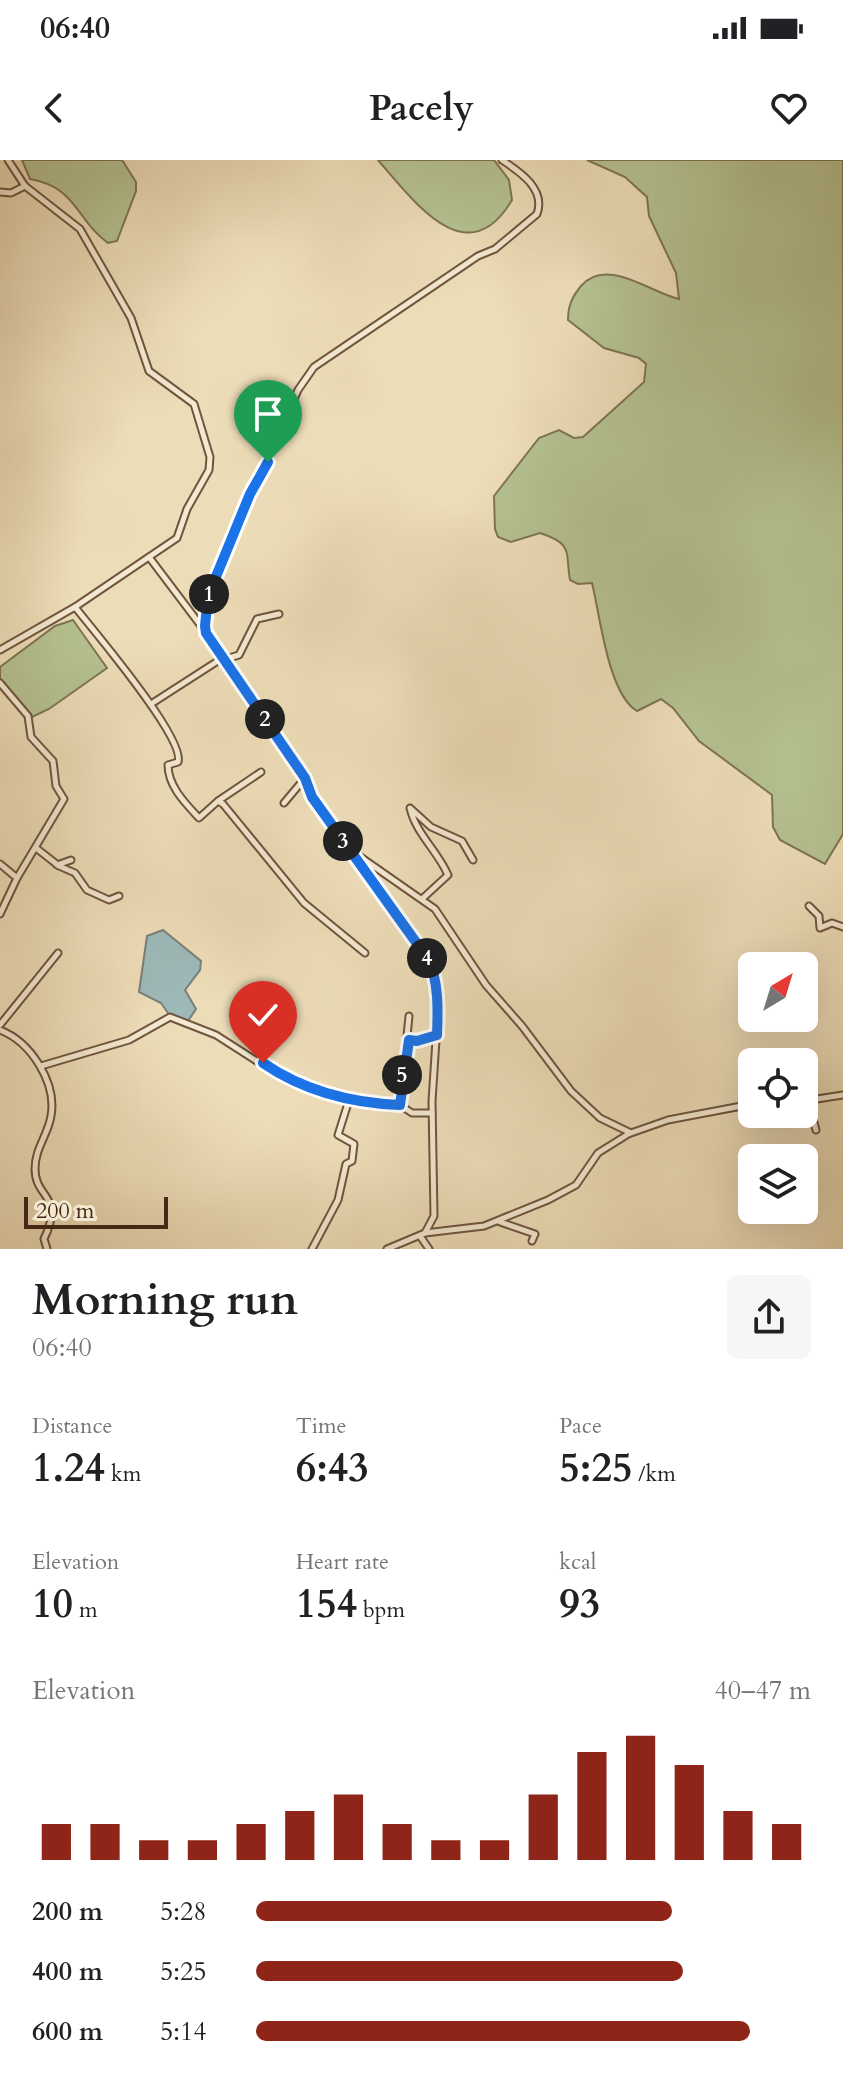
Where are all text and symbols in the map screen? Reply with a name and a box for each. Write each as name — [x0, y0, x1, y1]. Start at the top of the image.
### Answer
text: 06:40 — [40, 8, 110, 49]
text: Pacely — [369, 84, 474, 133]
icon: back — [32, 86, 76, 130]
icon: heart — [767, 86, 811, 130]
pin — [234, 380, 302, 462]
icon: arrive — [246, 392, 290, 436]
pin: 1 — [189, 574, 229, 614]
text: 1 — [203, 579, 215, 609]
pin: 2 — [245, 699, 285, 739]
text: 2 — [259, 704, 271, 734]
pin: 3 — [323, 821, 363, 861]
text: 3 — [337, 826, 349, 856]
pin: 4 — [407, 938, 447, 978]
text: 4 — [421, 943, 433, 973]
north arrow — [738, 952, 818, 1032]
map controls — [738, 952, 818, 1224]
pin — [229, 981, 297, 1063]
icon: check — [241, 993, 285, 1037]
button: locate — [738, 1048, 818, 1128]
pin: 5 — [382, 1055, 422, 1095]
text: 5 — [396, 1060, 408, 1090]
button: layers — [738, 1144, 818, 1224]
scale bar — [24, 1193, 168, 1229]
text: 200 m — [36, 1196, 94, 1226]
text: Morning run — [32, 1270, 298, 1330]
button: share — [727, 1275, 811, 1359]
text: 06:40 — [32, 1330, 92, 1365]
text: Distance — [32, 1411, 112, 1441]
text: Time — [296, 1411, 347, 1441]
text: Pace — [559, 1411, 602, 1441]
text: 1.24 — [32, 1441, 105, 1496]
text: 6:43 — [296, 1441, 369, 1496]
text: 5:25 — [559, 1441, 632, 1496]
text: km — [105, 1459, 141, 1489]
text: /km — [632, 1459, 676, 1489]
text: Elevation — [32, 1547, 119, 1577]
text: Heart rate — [296, 1547, 389, 1577]
text: kcal — [559, 1547, 596, 1577]
text: 10 — [32, 1577, 73, 1632]
text: 154 — [296, 1577, 357, 1632]
text: 93 — [559, 1577, 600, 1632]
text: m — [73, 1595, 98, 1625]
text: bpm — [357, 1595, 405, 1625]
text: Elevation — [32, 1673, 135, 1708]
text: 40–47 m — [714, 1673, 811, 1708]
text: 200 m — [32, 1894, 103, 1929]
text: 5:28 — [160, 1894, 207, 1929]
text: 400 m — [32, 1954, 103, 1989]
text: 5:25 — [160, 1954, 207, 1989]
text: 600 m — [32, 2014, 103, 2049]
text: 5:14 — [160, 2014, 207, 2049]

